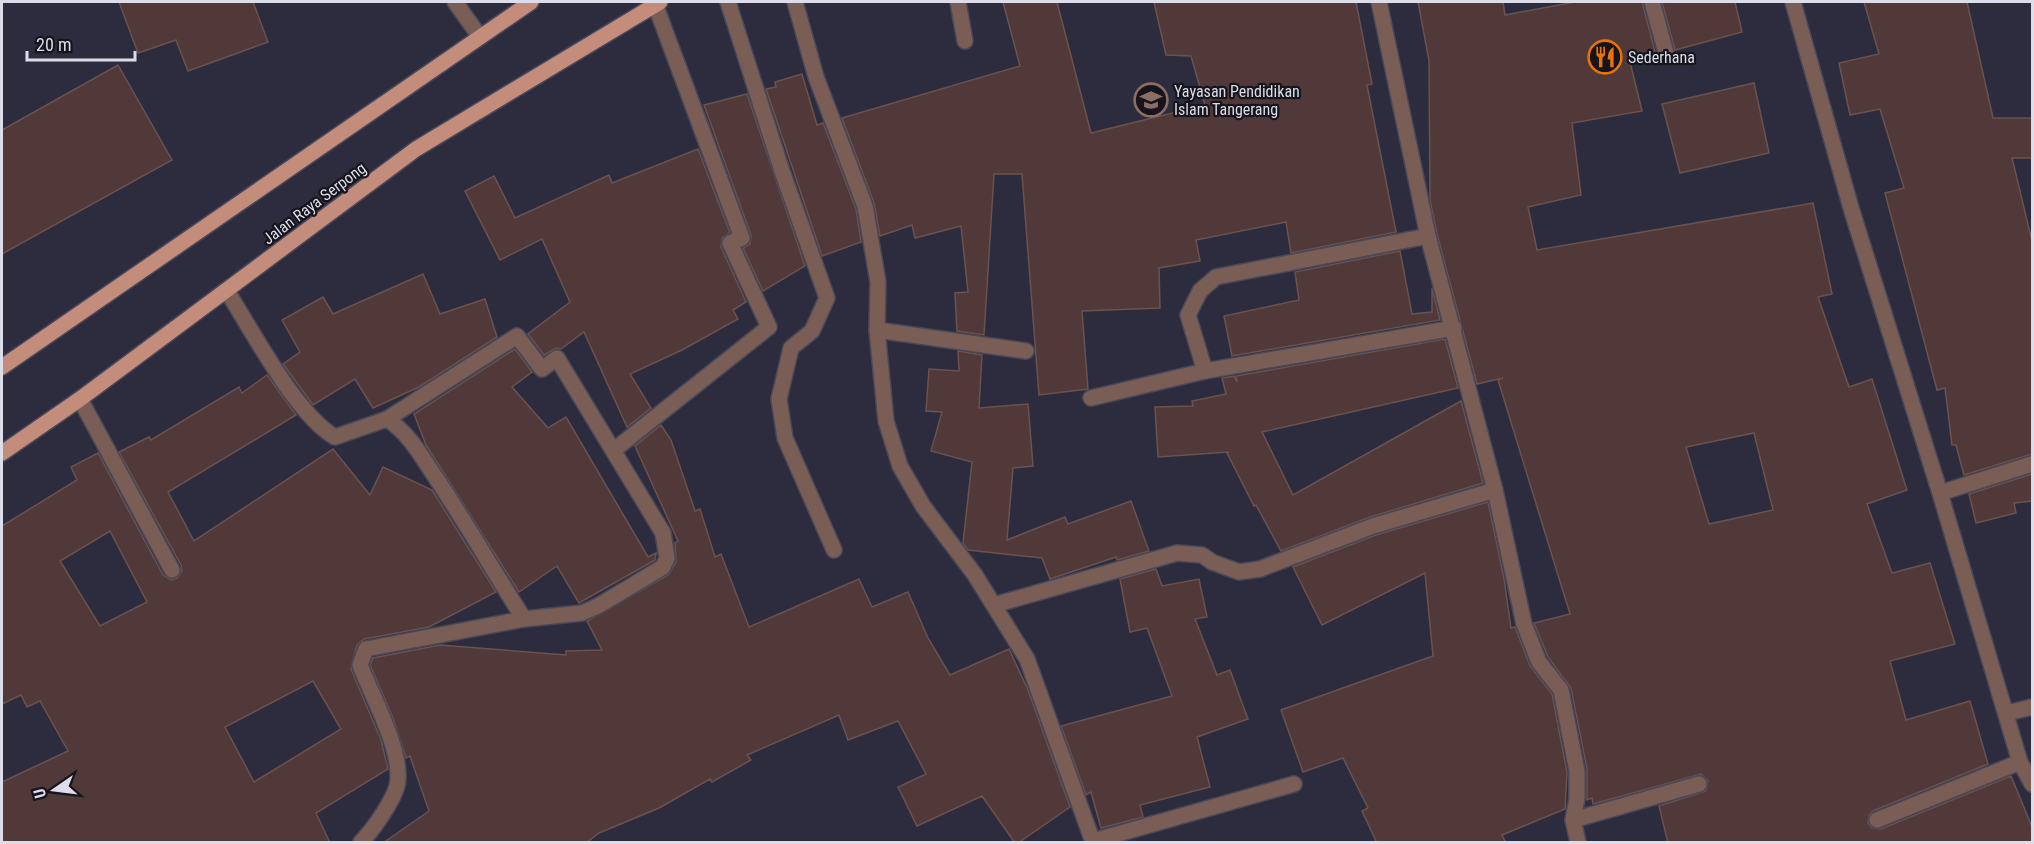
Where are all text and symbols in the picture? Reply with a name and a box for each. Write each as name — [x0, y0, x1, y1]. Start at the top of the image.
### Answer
scale bar — [27, 24, 135, 62]
text: 20 m — [36, 34, 71, 55]
restaurant icon: Sederhana — [1587, 39, 1623, 75]
place label: Sederhana — [1628, 48, 1695, 67]
school or university icon: Yayasan Pendidikan Islam Tangerang — [1133, 82, 1169, 118]
place label: Yayasan Pendidikan Islam Tangerang — [1174, 82, 1300, 119]
street label: Jalan Raya Serpong — [259, 158, 370, 248]
north arrow — [24, 760, 84, 820]
text: U — [30, 787, 50, 800]

